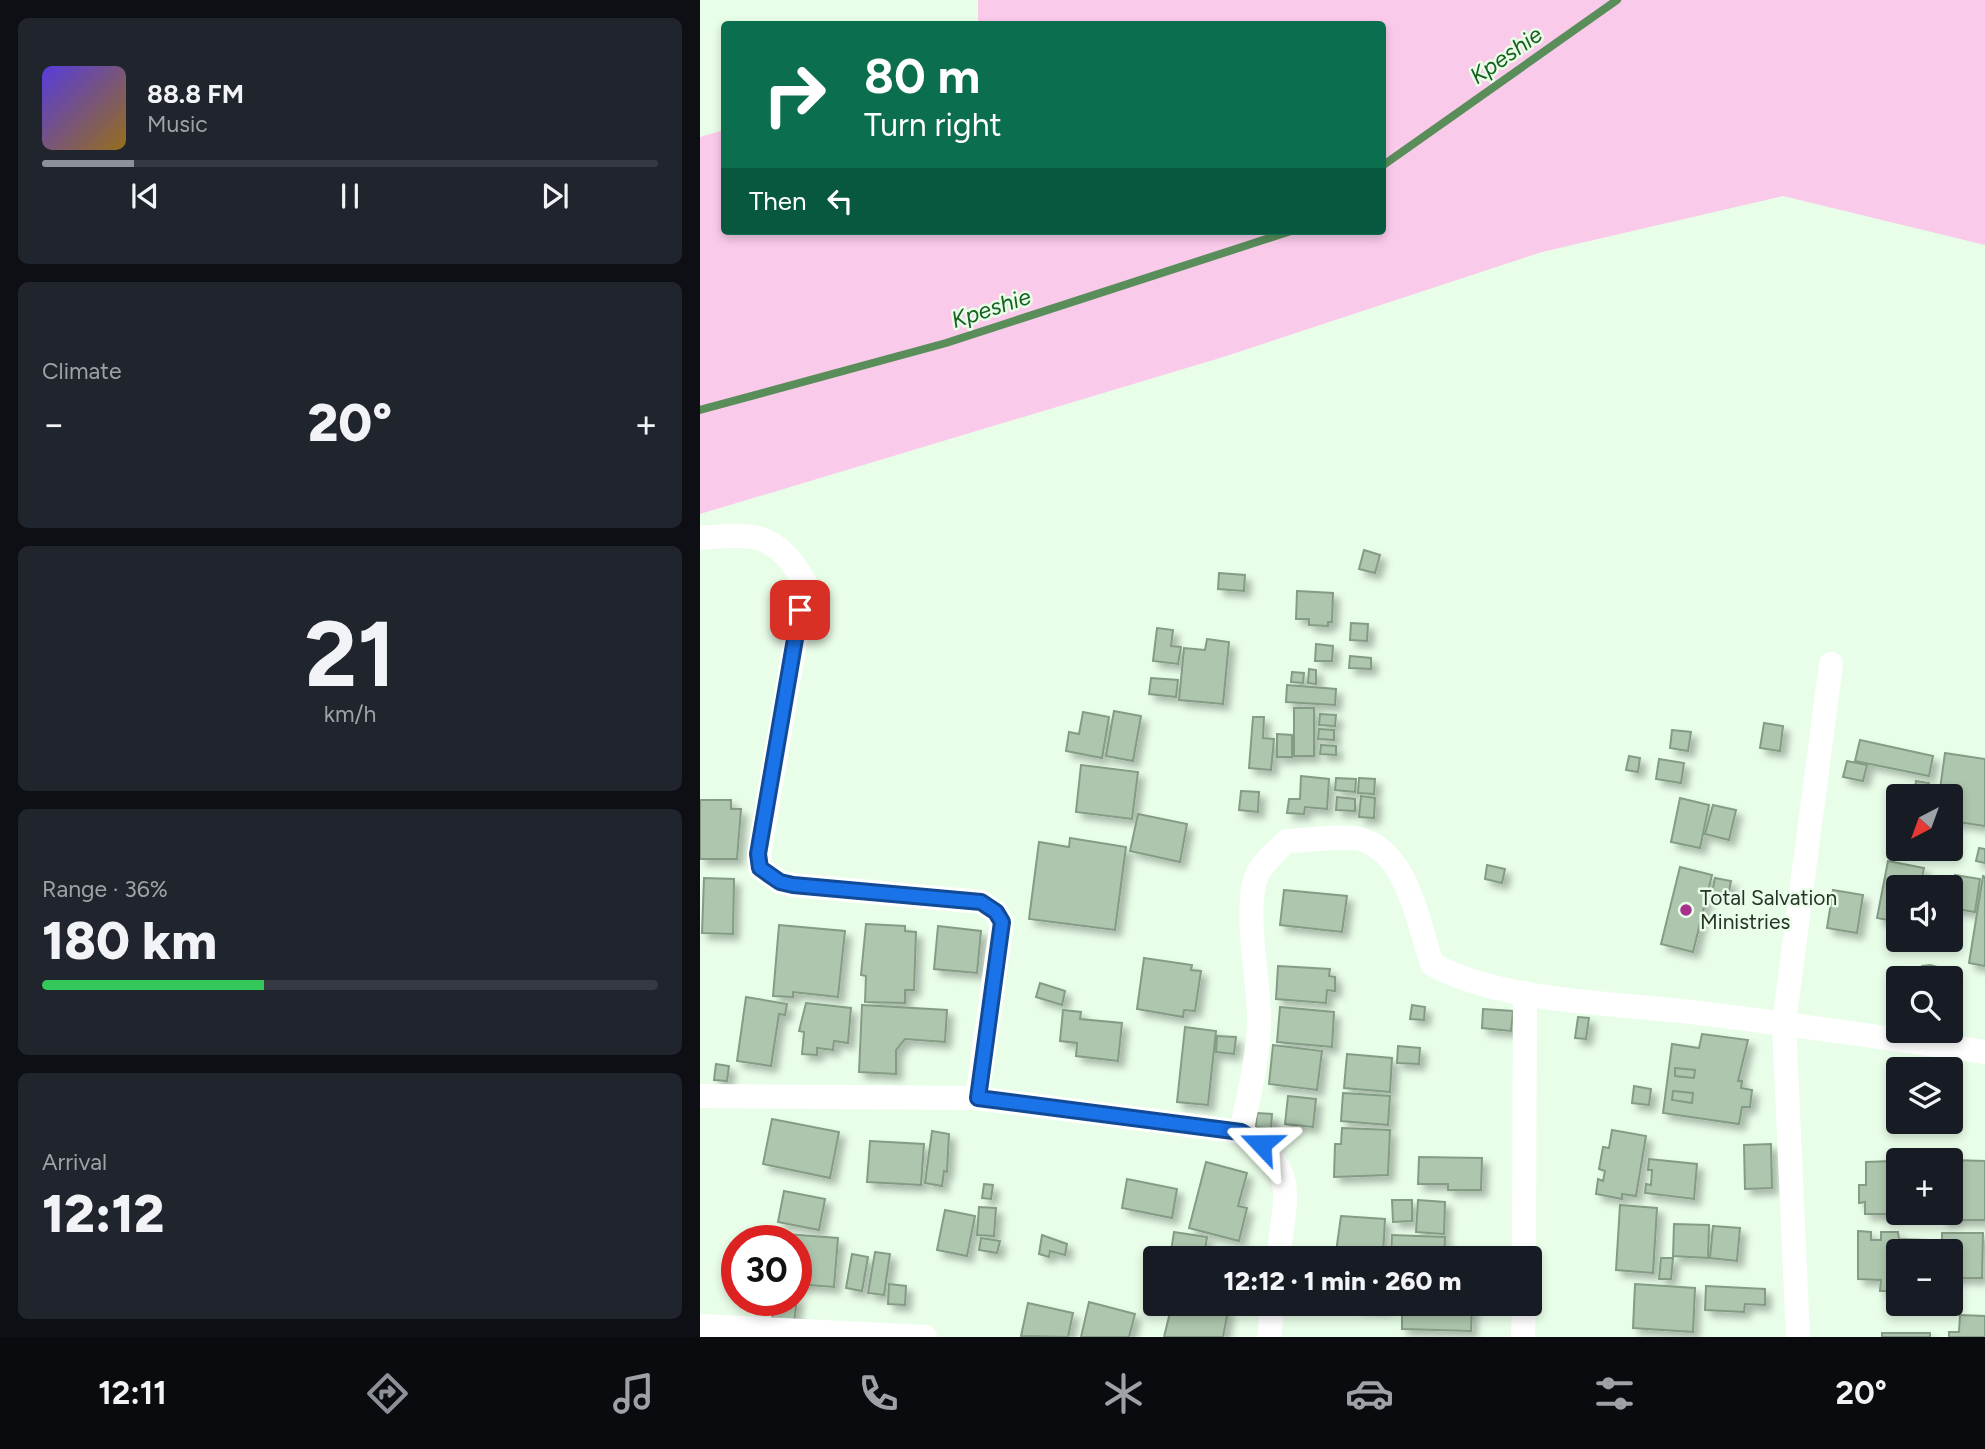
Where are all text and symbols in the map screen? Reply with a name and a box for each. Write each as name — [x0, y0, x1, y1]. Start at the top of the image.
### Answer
water label: Kpeshie — [1464, 20, 1548, 90]
text: 80 m — [864, 46, 980, 105]
icon: right — [749, 49, 840, 140]
text: 88.8 FM — [147, 78, 244, 110]
text: Turn right — [864, 106, 1002, 144]
text: Music — [147, 110, 208, 138]
icon: previous — [126, 177, 164, 215]
icon: pause — [331, 177, 369, 215]
icon: next — [536, 177, 574, 215]
icon: left — [821, 182, 859, 220]
text: Then — [749, 185, 807, 217]
water label: Kpeshie — [948, 282, 1035, 334]
text: Climate — [42, 357, 121, 385]
text: 20° — [308, 392, 392, 454]
text: − — [42, 401, 66, 447]
text: + — [634, 401, 658, 447]
pin — [770, 580, 830, 640]
icon: arrive — [781, 591, 819, 629]
text: 21 — [304, 600, 396, 709]
text: km/h — [324, 700, 376, 728]
north arrow — [1886, 784, 1964, 861]
map controls — [1886, 784, 1963, 1316]
text: Range · 36% — [42, 875, 168, 903]
button: sound — [1886, 875, 1963, 952]
place label: Total Salvation Ministries — [1700, 885, 1837, 934]
marker: Total Salvation Ministries — [1678, 902, 1694, 918]
text: 180 km — [42, 910, 217, 972]
button: search — [1886, 966, 1963, 1043]
button: layers — [1886, 1057, 1963, 1134]
position arrow — [1224, 1107, 1298, 1181]
text: Arrival — [42, 1148, 107, 1176]
button: + — [1886, 1148, 1963, 1225]
text: 12:12 — [42, 1183, 164, 1245]
speed limit sign: 30 — [721, 1225, 812, 1316]
button: − — [1886, 1239, 1963, 1316]
text: 12:12 · 1 min · 260 m — [1224, 1265, 1461, 1297]
icon: directions — [363, 1369, 412, 1418]
icon: music — [609, 1369, 658, 1418]
icon: phone — [854, 1369, 903, 1418]
icon: climate — [1099, 1369, 1148, 1418]
icon: car — [1345, 1369, 1394, 1418]
icon: filters — [1590, 1369, 1639, 1418]
text: 12:11 — [98, 1374, 167, 1412]
text: 20° — [1835, 1374, 1887, 1412]

